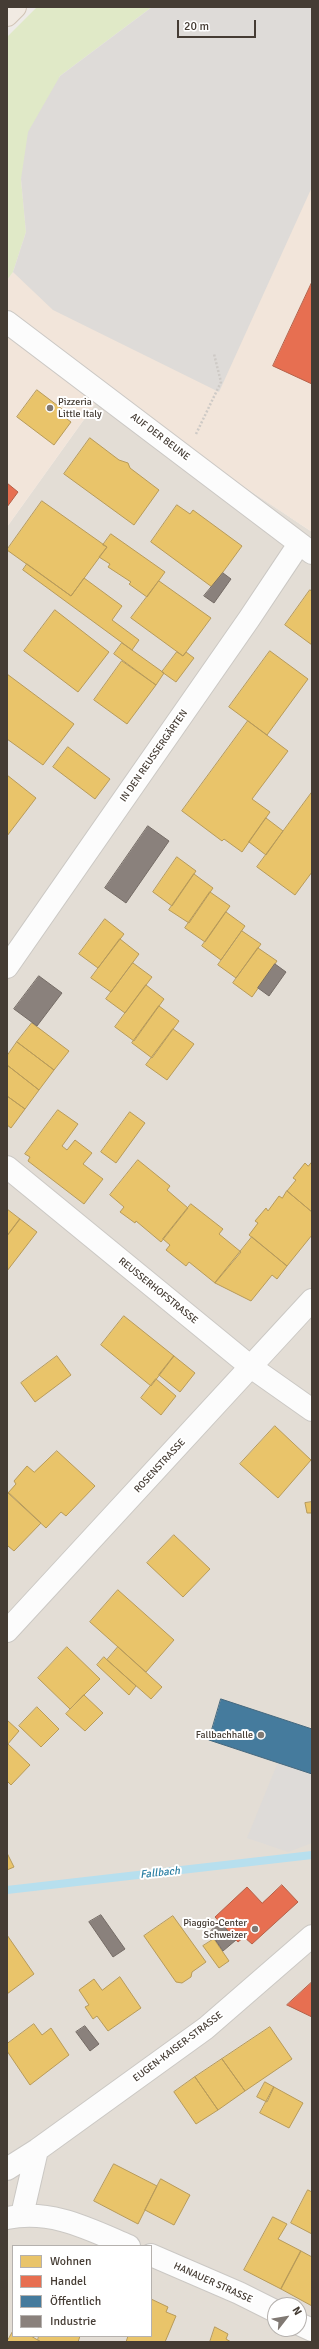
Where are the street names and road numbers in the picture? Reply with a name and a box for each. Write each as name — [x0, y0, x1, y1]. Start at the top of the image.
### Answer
street label: AUF DER BEUNE — [128, 411, 192, 463]
street label: IN DEN REUSSERGÄRTEN — [118, 708, 190, 804]
street label: REUSSERHOFSTRASSE — [116, 1255, 200, 1327]
street label: ROSENSTRASSE — [132, 1436, 188, 1496]
street label: EUGEN-KAISER-STRASSE — [131, 2009, 225, 2085]
street label: HANAUER STRASSE — [172, 2260, 254, 2306]

